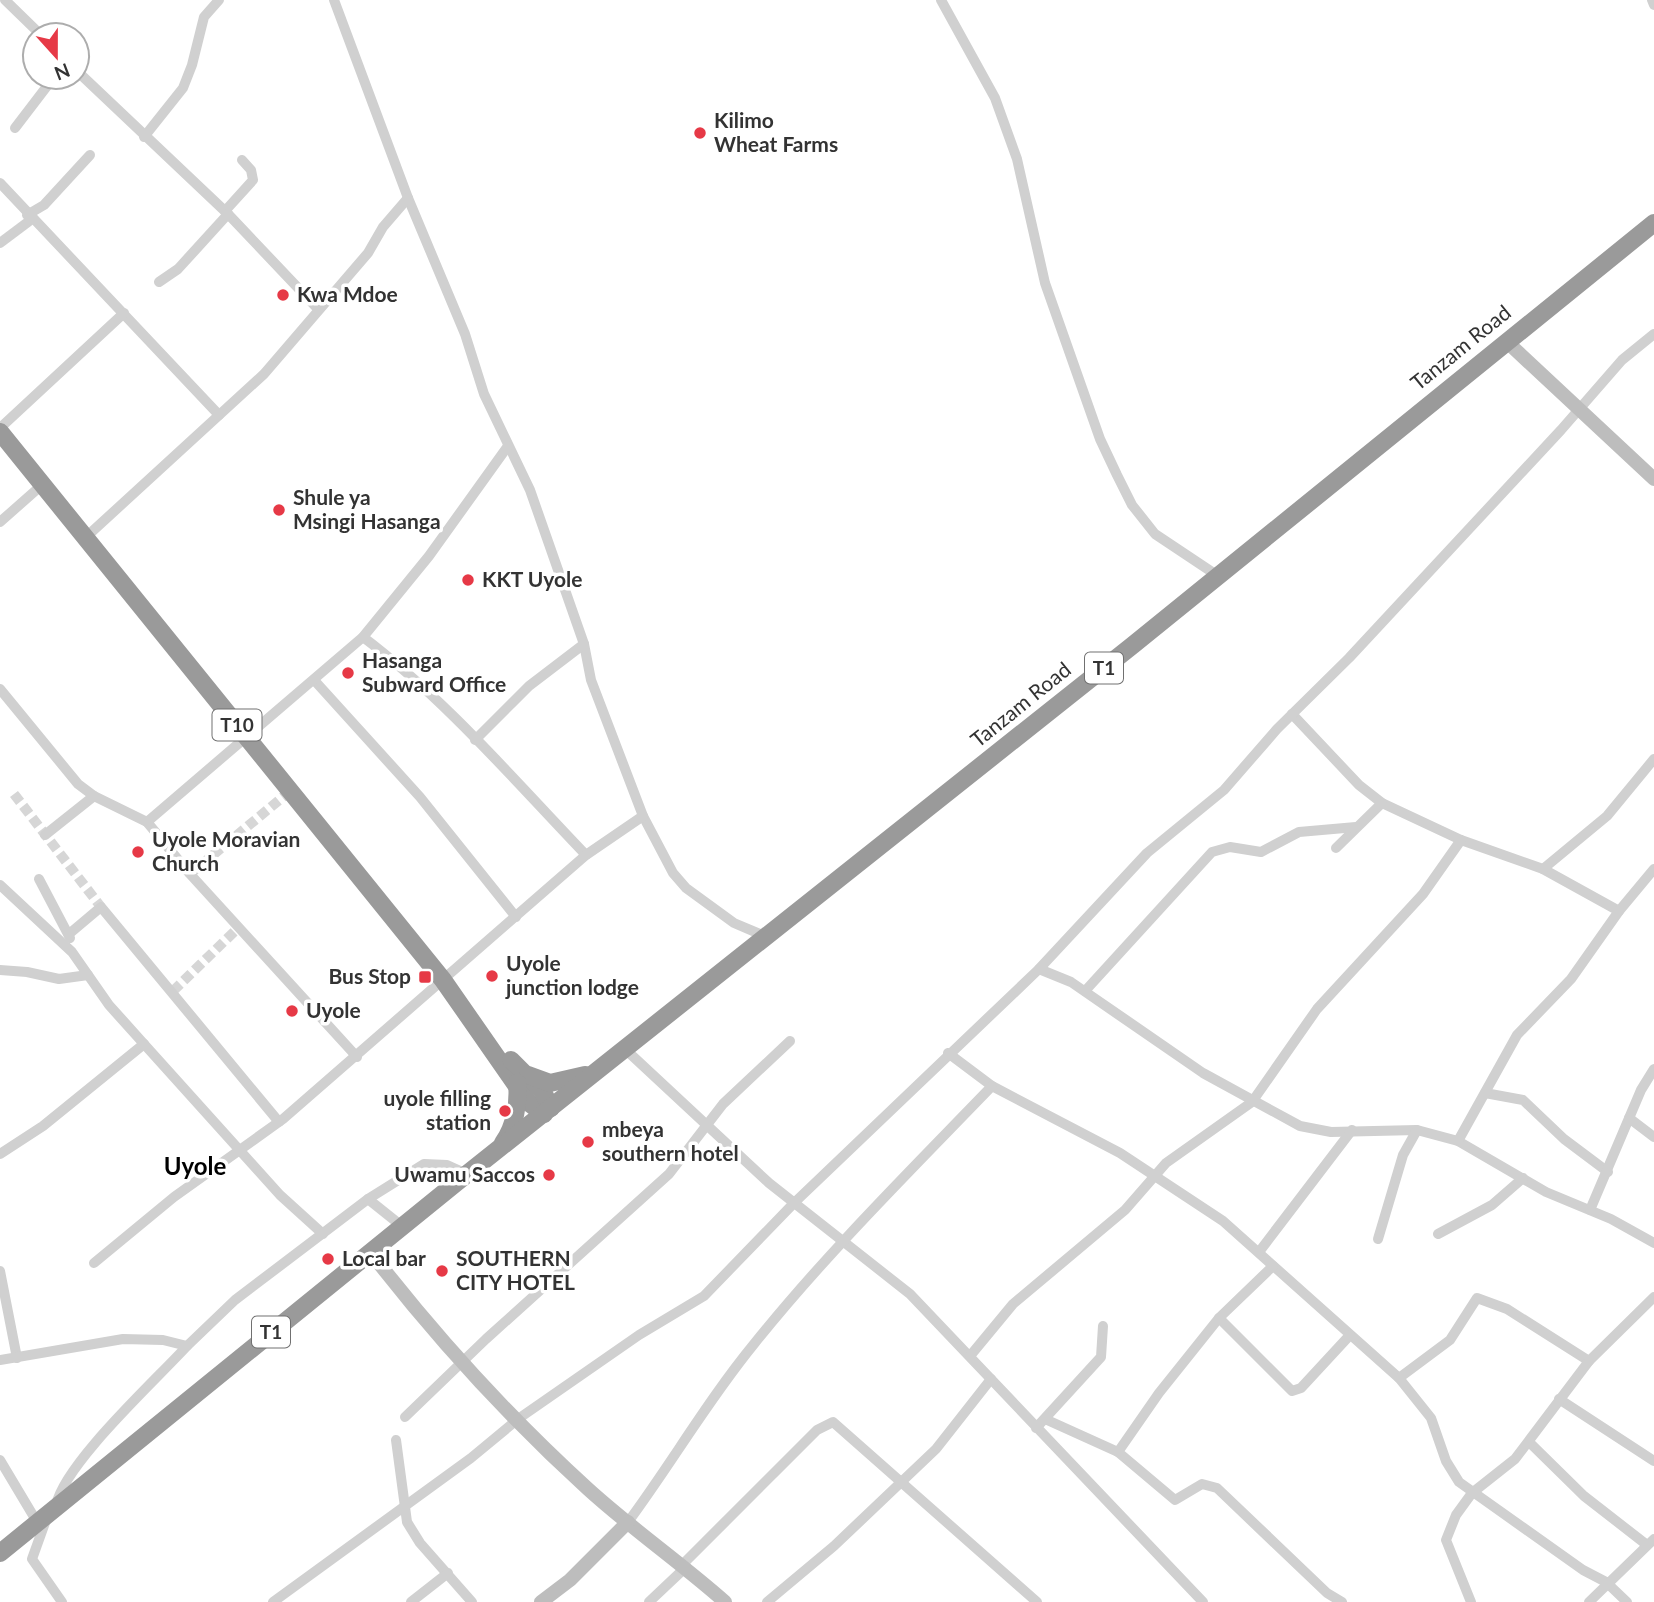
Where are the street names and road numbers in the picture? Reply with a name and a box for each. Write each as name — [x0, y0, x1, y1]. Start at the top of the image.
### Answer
street label: Tanzam Road — [1405, 299, 1515, 395]
road number: T1 — [1085, 652, 1123, 684]
street label: Tanzam Road — [965, 656, 1075, 752]
road number: T10 — [212, 710, 262, 740]
road number: T1 — [252, 1316, 290, 1348]

